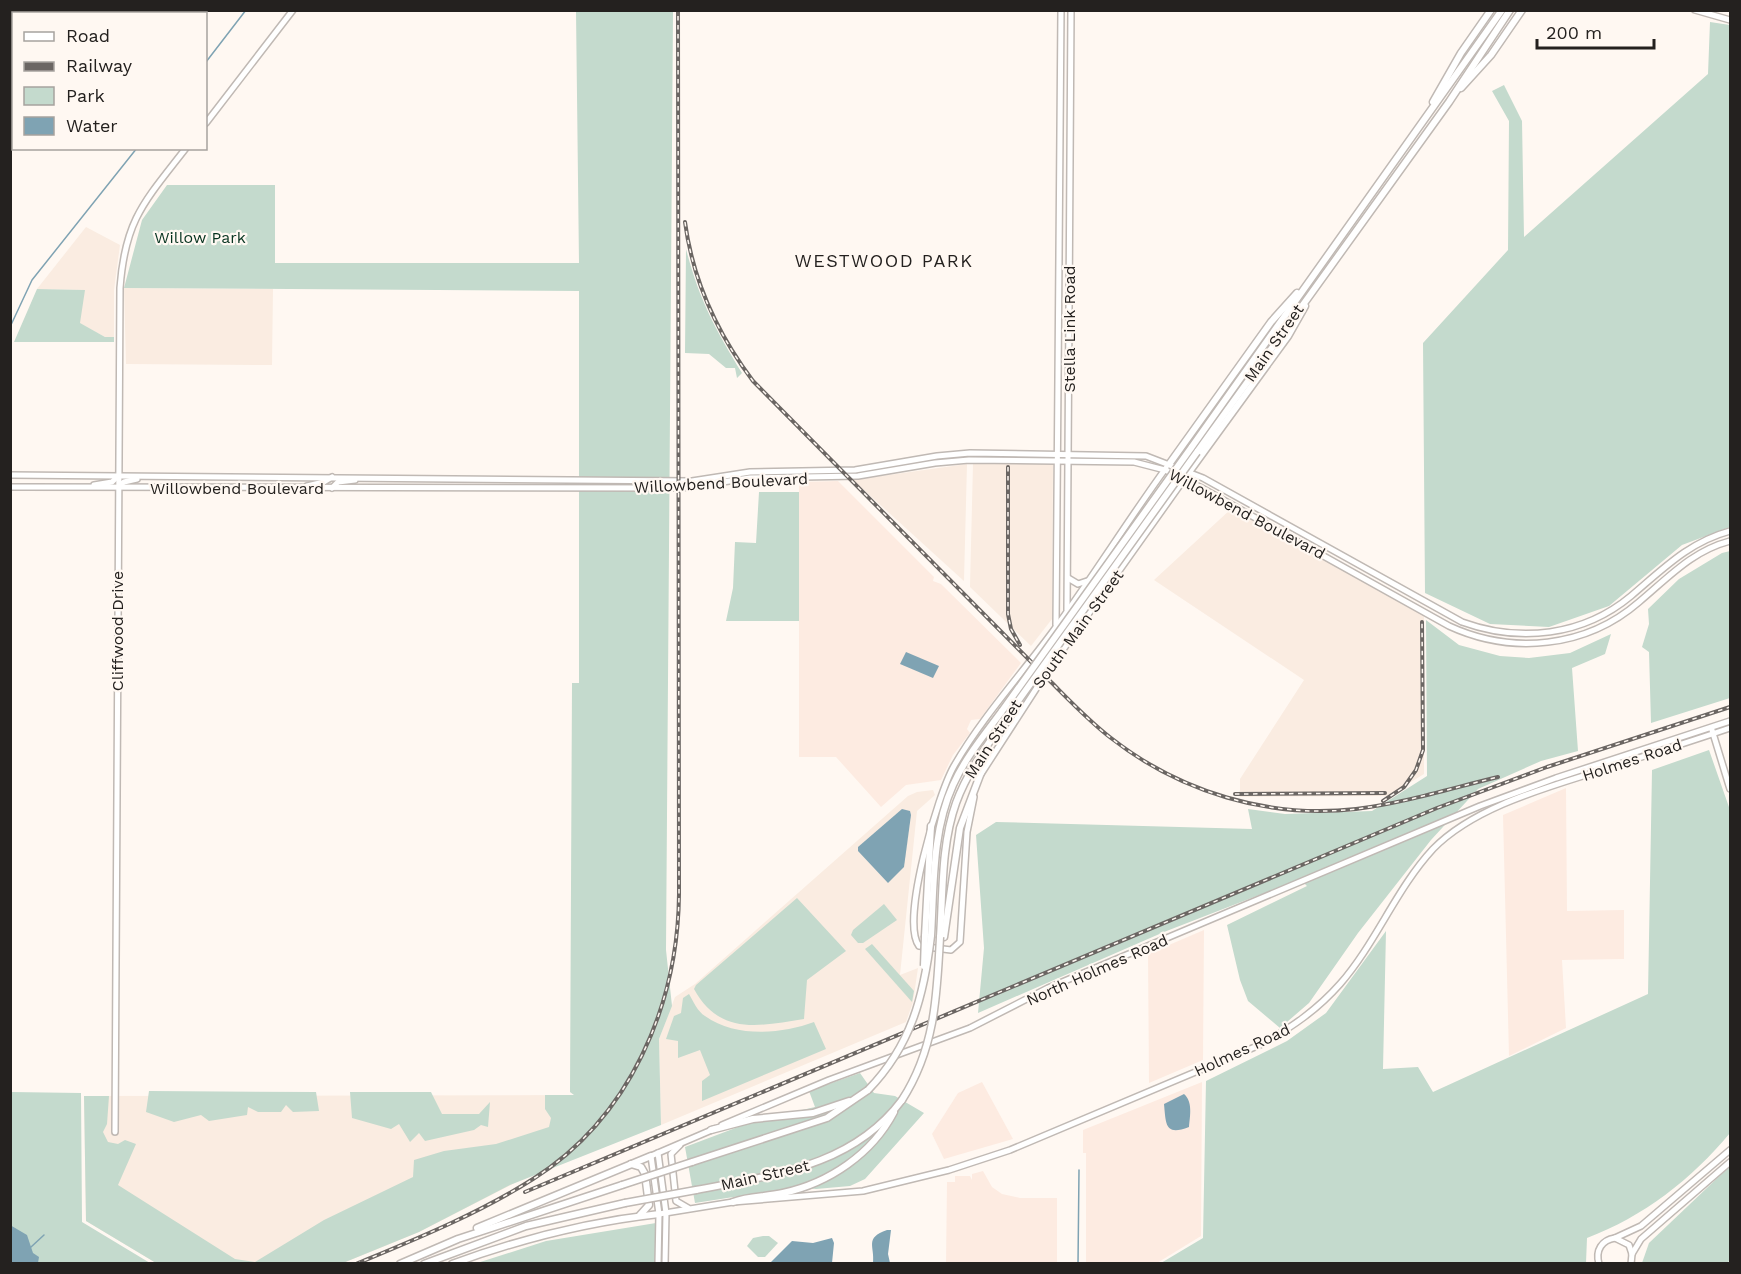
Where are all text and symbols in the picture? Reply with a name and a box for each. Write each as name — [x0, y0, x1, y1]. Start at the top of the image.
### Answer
legend — [12, 12, 207, 150]
scale bar — [1537, 12, 1654, 50]
text: 200 m — [1546, 22, 1602, 43]
text: Road — [66, 25, 110, 46]
text: Railway — [66, 55, 133, 76]
text: Park — [66, 85, 105, 106]
text: Water — [66, 115, 118, 136]
park label: Willow Park — [154, 228, 246, 247]
district label: WESTWOOD PARK — [794, 250, 974, 271]
street label: Stella Link Road — [1060, 265, 1079, 393]
street label: Main Street — [1240, 300, 1308, 385]
street label: Willowbend Boulevard — [1166, 465, 1328, 563]
street label: Willowbend Boulevard — [634, 469, 808, 497]
street label: Willowbend Boulevard — [150, 479, 324, 498]
street label: South Main Street — [1029, 566, 1128, 692]
street label: Cliffwood Drive — [108, 571, 127, 691]
street label: Main Street — [960, 696, 1026, 782]
street label: Holmes Road — [1580, 735, 1684, 785]
street label: North Holmes Road — [1023, 930, 1171, 1010]
street label: Holmes Road — [1191, 1020, 1293, 1080]
street label: Main Street — [719, 1156, 811, 1194]

